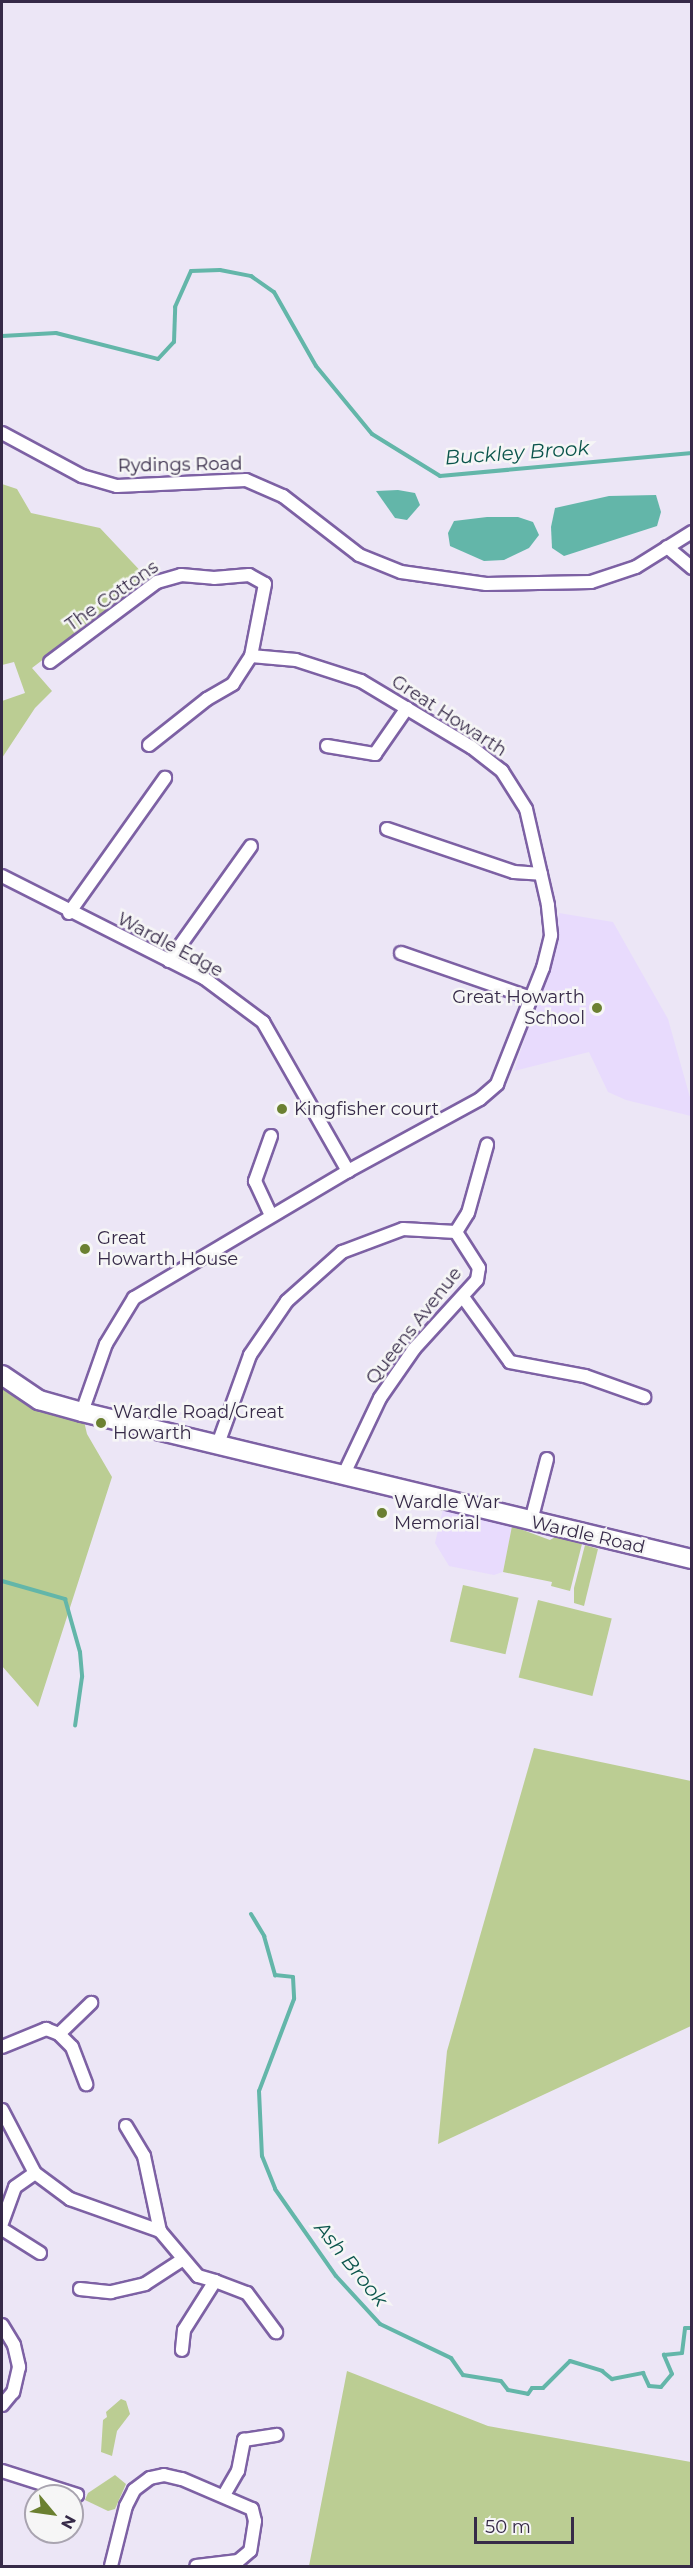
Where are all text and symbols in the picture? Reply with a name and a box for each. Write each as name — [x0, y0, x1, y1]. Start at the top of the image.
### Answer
water label: Buckley Brook — [444, 436, 590, 470]
street label: Rydings Road — [118, 453, 242, 477]
street label: The Cottons — [62, 556, 162, 636]
street label: Great Howarth — [387, 671, 511, 761]
street label: Wardle Edge — [113, 908, 227, 982]
place label: Great Howarth School — [452, 987, 585, 1030]
marker: Great Howarth School — [590, 1001, 604, 1015]
place label: Kingfisher court — [294, 1098, 439, 1120]
marker: Kingfisher court — [275, 1102, 289, 1116]
place label: Great Howarth House — [97, 1228, 238, 1270]
marker: Great Howarth House — [78, 1242, 92, 1256]
street label: Queens Avenue — [362, 1263, 466, 1389]
place label: Wardle Road/Great Howarth — [113, 1402, 284, 1444]
marker: Wardle Road/Great Howarth — [94, 1416, 108, 1430]
place label: Wardle War Memorial — [394, 1492, 500, 1534]
marker: Wardle War Memorial — [375, 1506, 389, 1520]
street label: Wardle Road — [529, 1511, 647, 1559]
water label: Ash Brook — [309, 2217, 393, 2311]
north arrow — [24, 2484, 84, 2544]
scale bar — [477, 2505, 578, 2543]
text: N — [57, 2512, 80, 2532]
text: 50 m — [485, 2516, 531, 2538]

